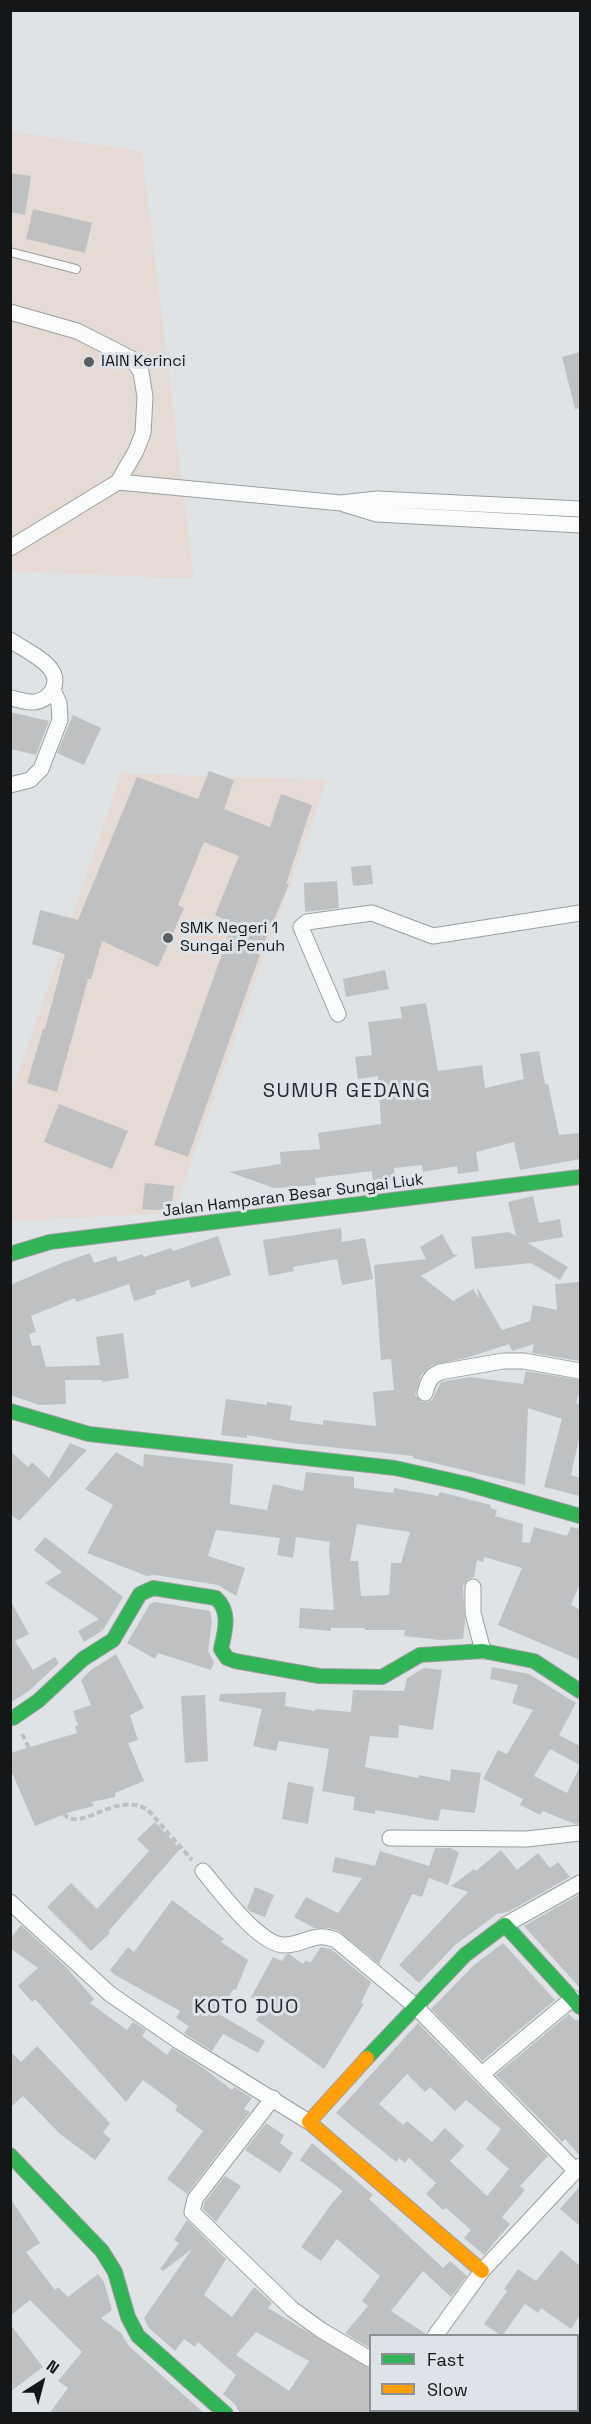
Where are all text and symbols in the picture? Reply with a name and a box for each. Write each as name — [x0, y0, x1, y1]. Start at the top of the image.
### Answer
place label: IAIN Kerinci — [101, 352, 186, 372]
marker: IAIN Kerinci — [82, 355, 96, 369]
place label: SMK Negeri 1 Sungai Penuh — [180, 919, 285, 957]
marker: SMK Negeri 1 Sungai Penuh — [161, 931, 175, 945]
district label: SUMUR GEDANG — [263, 1080, 431, 1104]
street label: Jalan Hamparan Besar Sungai Liuk — [161, 1170, 425, 1222]
district label: KOTO DUO — [194, 1996, 300, 2020]
legend — [369, 2334, 579, 2412]
text: Fast — [427, 2348, 464, 2371]
north arrow — [12, 2352, 72, 2412]
text: N — [42, 2355, 63, 2379]
text: Slow — [427, 2378, 468, 2401]

